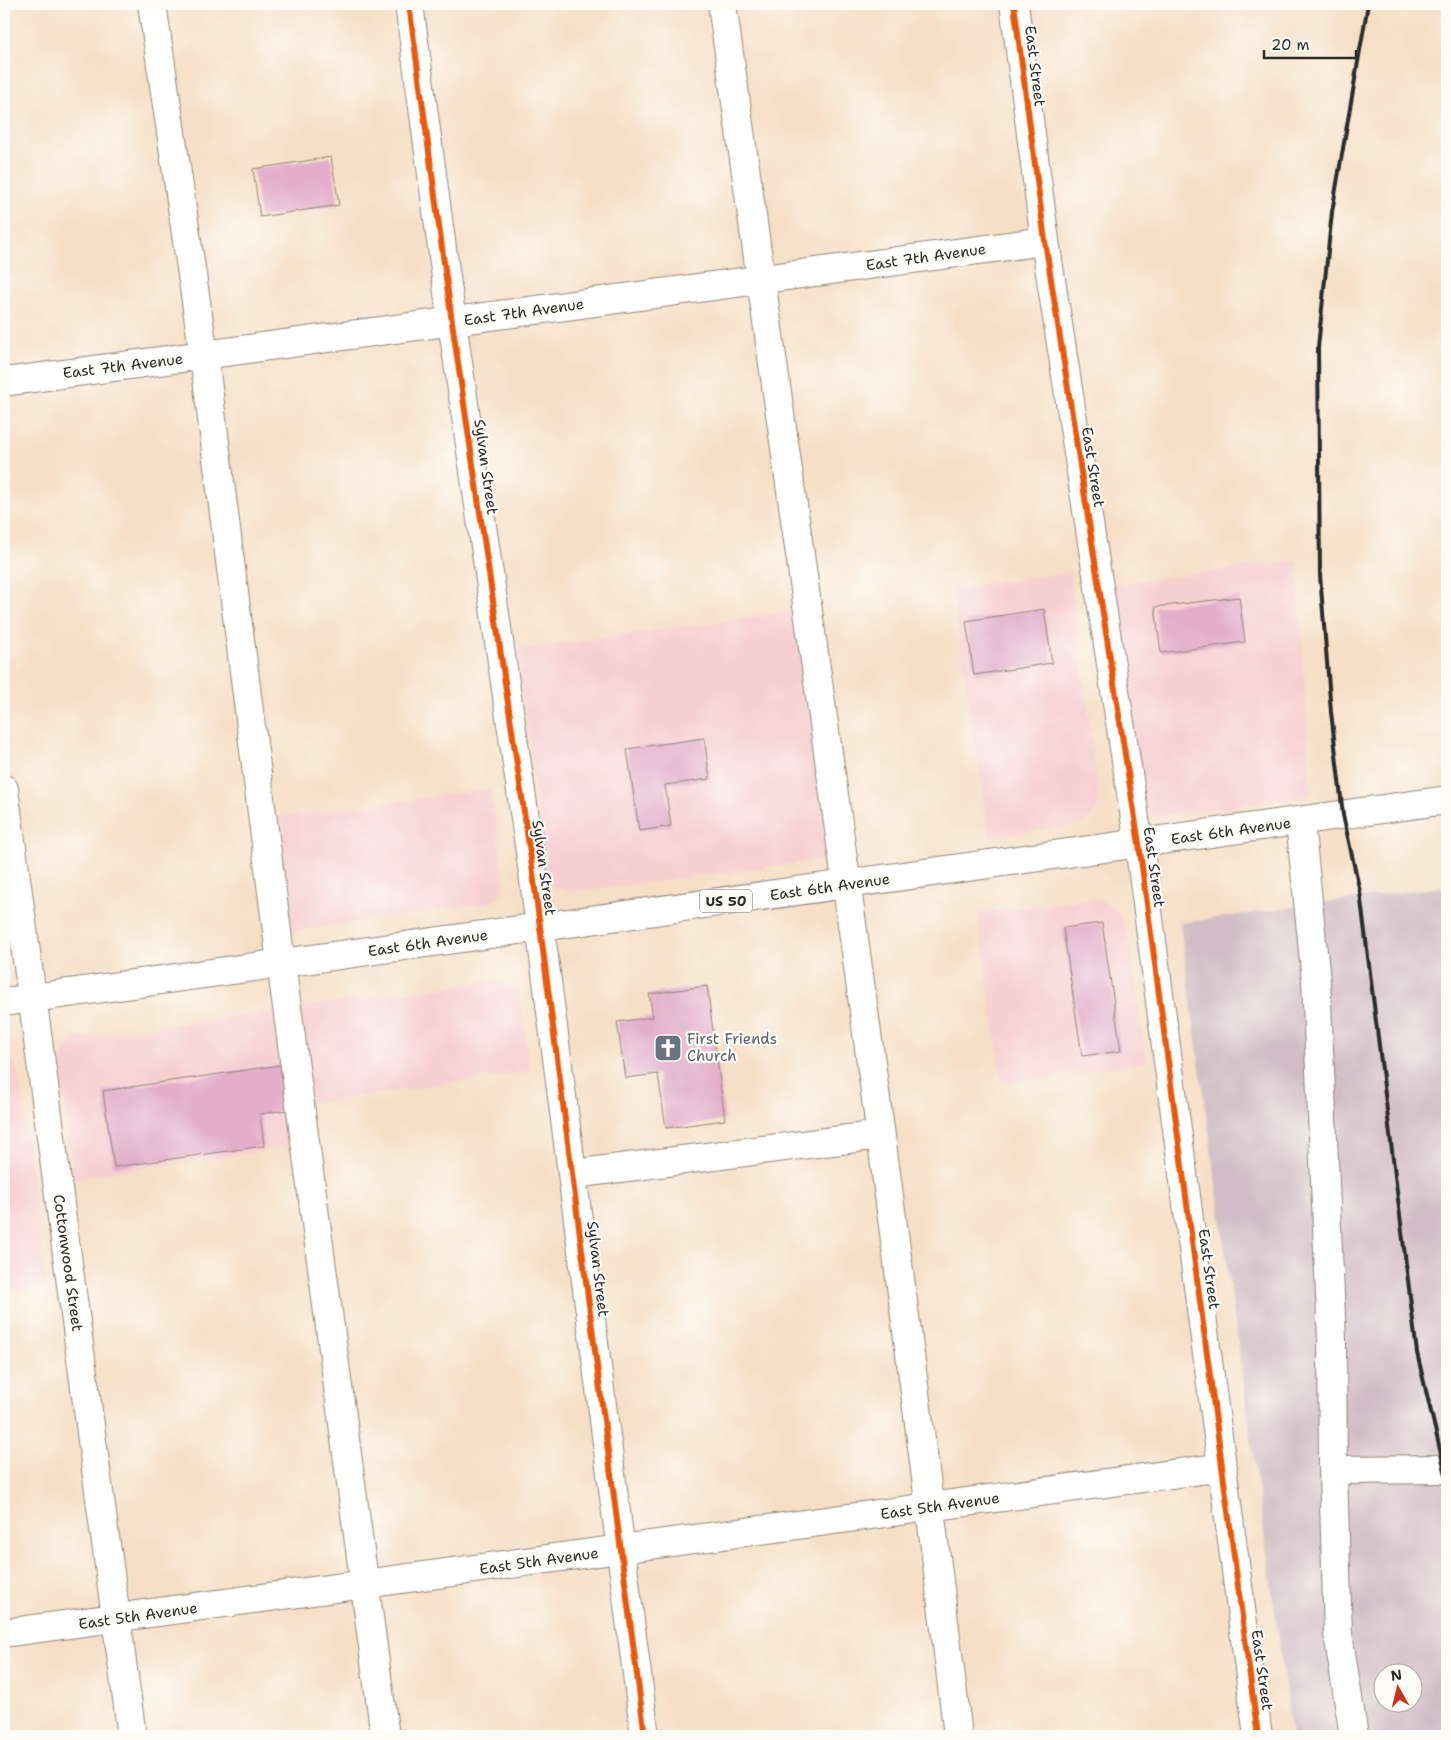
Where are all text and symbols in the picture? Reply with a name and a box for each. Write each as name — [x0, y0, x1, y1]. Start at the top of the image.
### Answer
street label: East Street — [1020, 24, 1050, 108]
scale bar — [1264, 28, 1356, 60]
text: 20 m — [1271, 35, 1310, 55]
street label: East 7th Avenue — [865, 239, 987, 275]
street label: East 7th Avenue — [463, 294, 585, 330]
street label: East 7th Avenue — [62, 349, 184, 383]
street label: Sylvan Street — [469, 418, 503, 516]
street label: East Street — [1077, 425, 1109, 509]
street label: East 6th Avenue — [1170, 813, 1292, 849]
street label: Sylvan Street — [527, 819, 561, 917]
street label: East Street — [1138, 825, 1170, 909]
street label: East 6th Avenue — [769, 869, 891, 905]
road number: US 50 — [700, 889, 752, 912]
street label: East 6th Avenue — [367, 925, 489, 961]
place label: First Friends Church — [687, 1029, 777, 1066]
church icon: First Friends Church — [653, 1033, 683, 1063]
street label: Cottonwood Street — [48, 1193, 88, 1333]
street label: Sylvan Street — [582, 1220, 614, 1318]
street label: East Street — [1193, 1227, 1225, 1311]
street label: East 5th Avenue — [879, 1488, 1001, 1524]
street label: East 5th Avenue — [478, 1543, 600, 1579]
street label: East 5th Avenue — [77, 1598, 199, 1634]
street label: East Street — [1246, 1628, 1278, 1712]
north arrow — [1374, 1662, 1424, 1712]
text: N — [1389, 1665, 1403, 1685]

